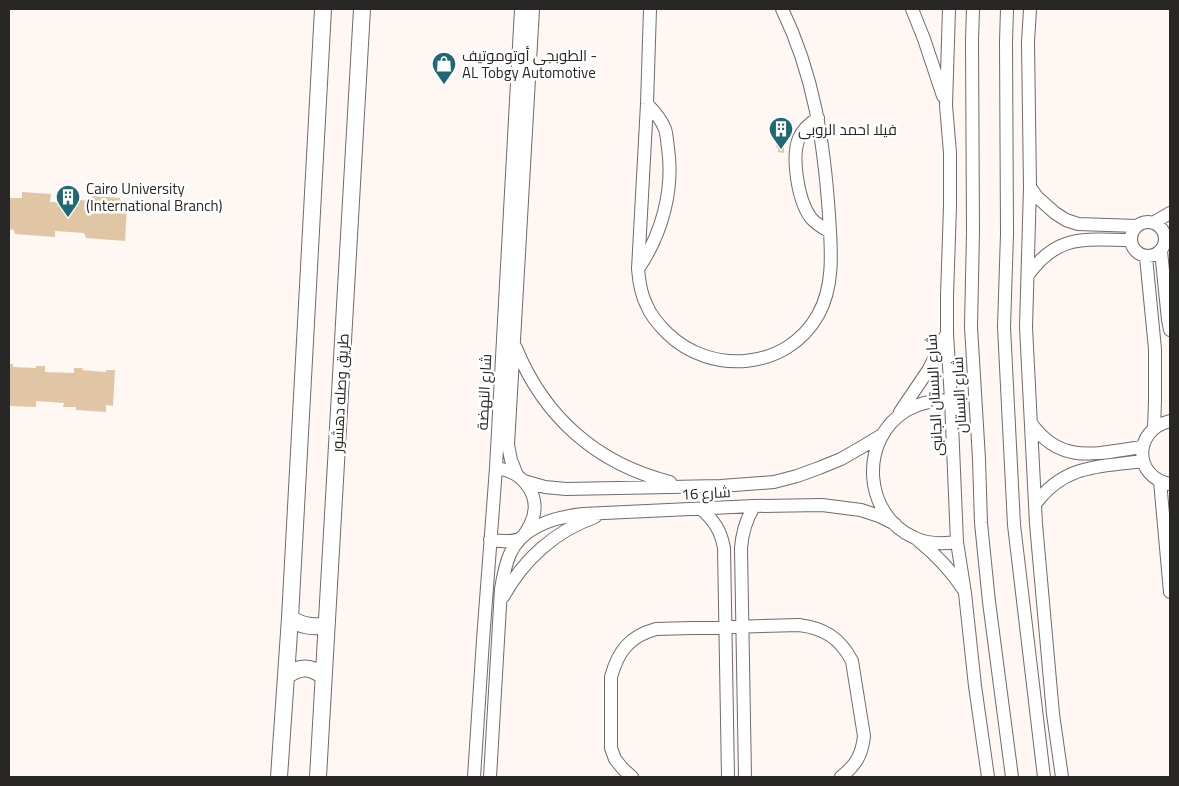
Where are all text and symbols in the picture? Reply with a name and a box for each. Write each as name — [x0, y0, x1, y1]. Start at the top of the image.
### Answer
place label: الطوبجى أوتوموتيف - AL Tobgy Automotive — [462, 44, 597, 84]
shop icon: الطوبجى أوتوموتيف - AL Tobgy Automotive — [431, 51, 457, 85]
building icon: فيلا احمد الروبى — [768, 116, 794, 150]
place label: فيلا احمد الروبى — [798, 118, 897, 141]
place label: Cairo University (International Branch) — [86, 177, 223, 217]
building icon: Cairo University (International Branch) — [55, 184, 81, 218]
street label: طريق وصله دهشور — [325, 333, 355, 454]
street label: شارع البستان الجانبى — [919, 333, 949, 457]
street label: شارع النهضة — [471, 353, 497, 431]
street label: شارع البستان — [946, 356, 972, 434]
street label: شارع 16 — [681, 480, 731, 506]

